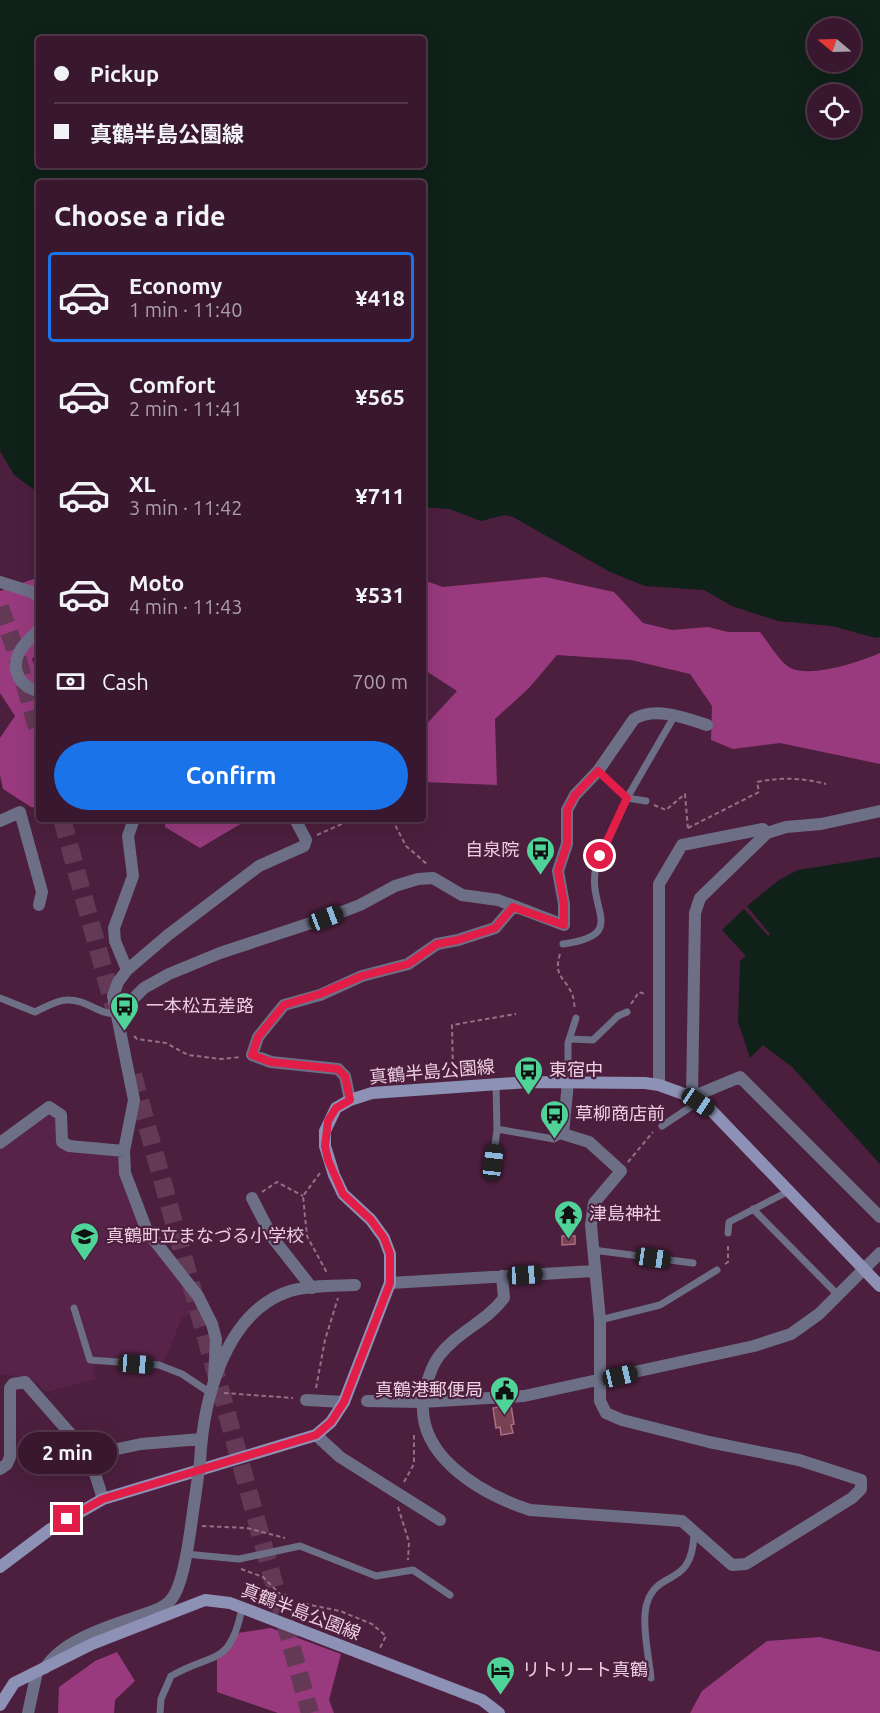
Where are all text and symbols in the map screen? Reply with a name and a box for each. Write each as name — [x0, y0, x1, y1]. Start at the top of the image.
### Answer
north arrow — [807, 18, 861, 72]
map controls — [807, 18, 861, 138]
text: Pickup — [90, 61, 159, 86]
button: locate — [807, 84, 861, 138]
text: 真鶴半島公園線 — [90, 121, 244, 146]
text: Choose a ride — [54, 201, 226, 231]
icon: car — [57, 270, 111, 324]
text: Economy — [129, 273, 222, 298]
text: ¥418 — [355, 285, 405, 310]
text: 1 min · 11:40 — [129, 298, 243, 321]
icon: car — [57, 369, 111, 423]
text: Comfort — [129, 372, 216, 397]
text: ¥565 — [355, 384, 405, 409]
text: 2 min · 11:41 — [129, 397, 243, 420]
icon: car — [57, 468, 111, 522]
text: XL — [129, 471, 156, 496]
text: ¥711 — [355, 483, 405, 508]
text: 3 min · 11:42 — [129, 496, 243, 519]
icon: car — [57, 567, 111, 621]
text: Moto — [129, 570, 184, 595]
text: ¥531 — [355, 582, 405, 607]
text: 4 min · 11:43 — [129, 595, 243, 618]
icon: cash — [54, 665, 87, 698]
text: Cash — [102, 669, 149, 694]
text: 700 m — [352, 670, 408, 693]
button: Confirm — [54, 741, 408, 810]
bus stop icon: 自泉院 — [524, 834, 556, 876]
place label: 自泉院 — [465, 839, 519, 859]
route start — [586, 842, 613, 869]
car — [306, 903, 346, 933]
bus stop icon: 一本松五差路 — [109, 990, 141, 1032]
place label: 一本松五差路 — [146, 995, 254, 1015]
bus stop icon: 東宿中 — [512, 1054, 544, 1096]
street label: 真鶴半島公園線 — [368, 1056, 496, 1086]
place label: 東宿中 — [549, 1059, 603, 1079]
car — [678, 1084, 718, 1120]
bus stop icon: 草柳商店前 — [538, 1098, 570, 1140]
place label: 草柳商店前 — [575, 1103, 665, 1123]
car — [482, 1143, 504, 1181]
temple icon: 津島神社 — [552, 1198, 584, 1240]
place label: 津島神社 — [589, 1203, 661, 1223]
school or university icon: 真鶴町立まなづる小学校 — [69, 1220, 101, 1262]
place label: 真鶴町立まなづる小学校 — [106, 1225, 304, 1245]
car — [634, 1247, 672, 1269]
car — [507, 1265, 543, 1285]
car — [117, 1354, 155, 1374]
car — [600, 1363, 640, 1389]
public building icon: 真鶴港郵便局 — [488, 1374, 520, 1416]
place label: 真鶴港郵便局 — [375, 1379, 483, 1399]
callout: 2 min — [17, 1432, 116, 1474]
text: 2 min — [42, 1441, 93, 1464]
route end — [53, 1505, 80, 1532]
street label: 真鶴半島公園線 — [239, 1579, 364, 1643]
hotel icon: リトリート真鶴 — [485, 1654, 517, 1696]
place label: リトリート真鶴 — [522, 1659, 648, 1679]

